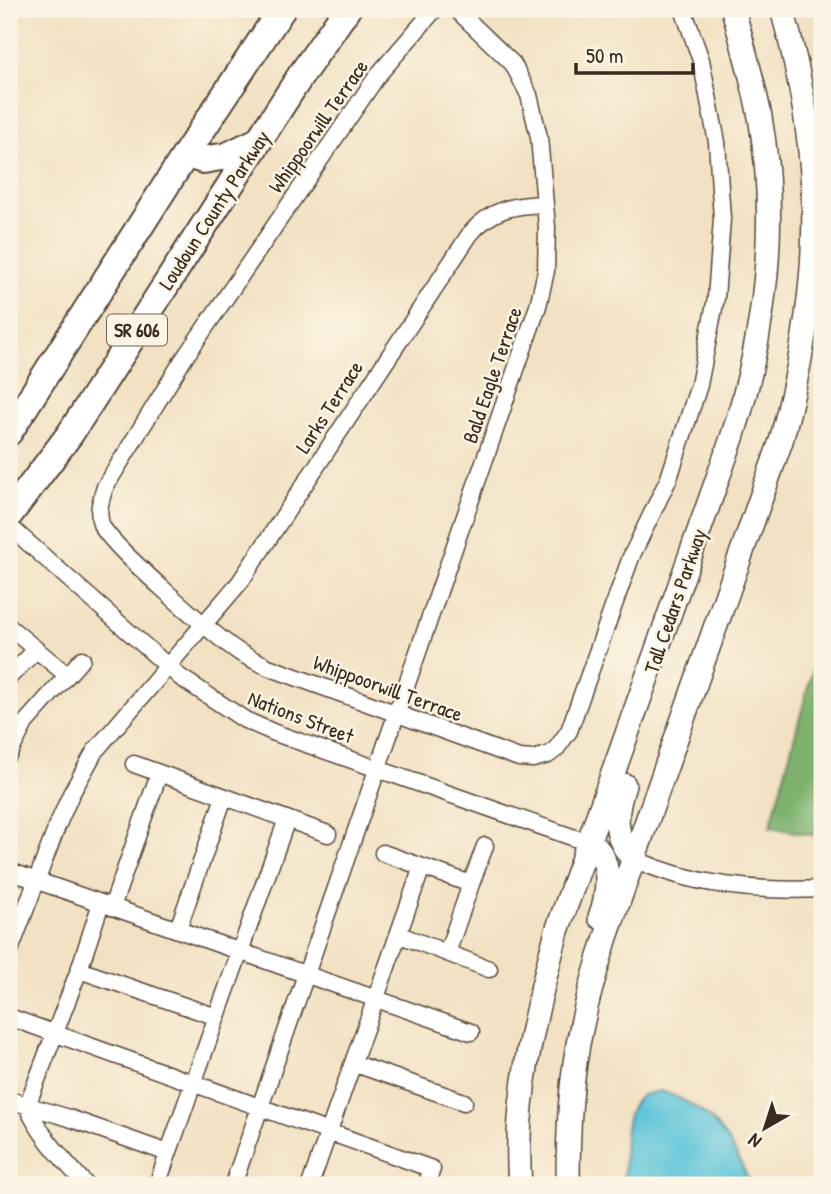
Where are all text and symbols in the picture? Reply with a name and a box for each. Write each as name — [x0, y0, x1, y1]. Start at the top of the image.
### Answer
scale bar — [576, 32, 693, 76]
text: 50 m — [586, 41, 623, 70]
street label: Whippoorwill Terrace — [261, 53, 375, 199]
street label: Loudoun County Parkway — [152, 125, 277, 295]
street label: Bald Eagle Terrace — [455, 303, 529, 447]
road number: SR 606 — [107, 314, 167, 346]
street label: Larks Terrace — [288, 355, 370, 459]
street label: Tall Cedars Parkway — [637, 525, 713, 677]
street label: Whippoorwill Terrace — [309, 648, 467, 728]
street label: Nations Street — [244, 684, 359, 751]
north arrow — [730, 1092, 800, 1162]
text: N — [742, 1128, 766, 1154]

